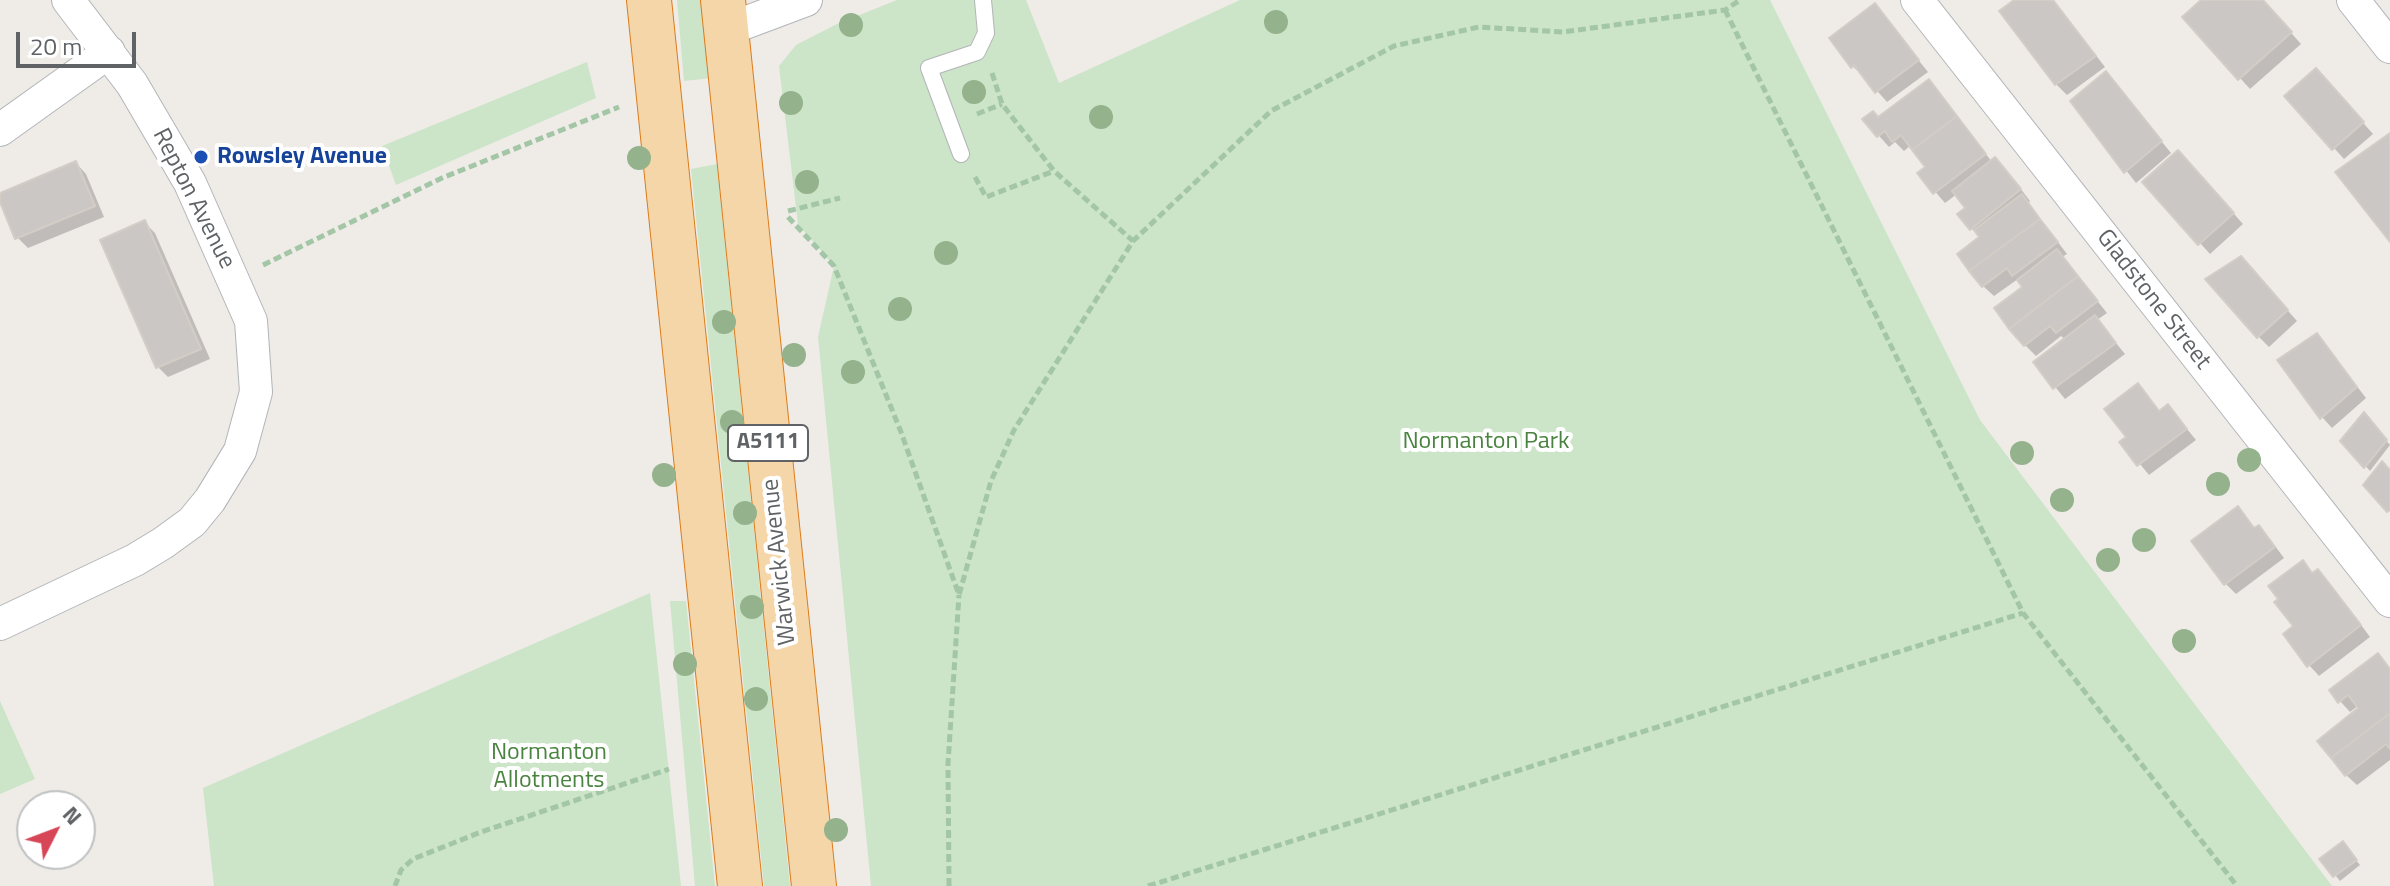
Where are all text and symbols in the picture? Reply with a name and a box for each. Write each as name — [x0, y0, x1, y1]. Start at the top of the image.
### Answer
scale bar — [20, 16, 140, 66]
text: 20 m — [30, 28, 82, 64]
street label: Repton Avenue — [145, 124, 241, 274]
place label: Rowsley Avenue — [217, 143, 387, 171]
marker: Rowsley Avenue — [192, 148, 210, 166]
street label: Gladstone Street — [2089, 224, 2217, 376]
road number: A5111 — [728, 425, 808, 461]
park label: Normanton Park — [1402, 428, 1570, 456]
street label: Warwick Avenue — [757, 477, 803, 647]
park label: Normanton Allotments — [491, 739, 607, 795]
north arrow — [16, 790, 96, 870]
text: N — [55, 798, 90, 832]

